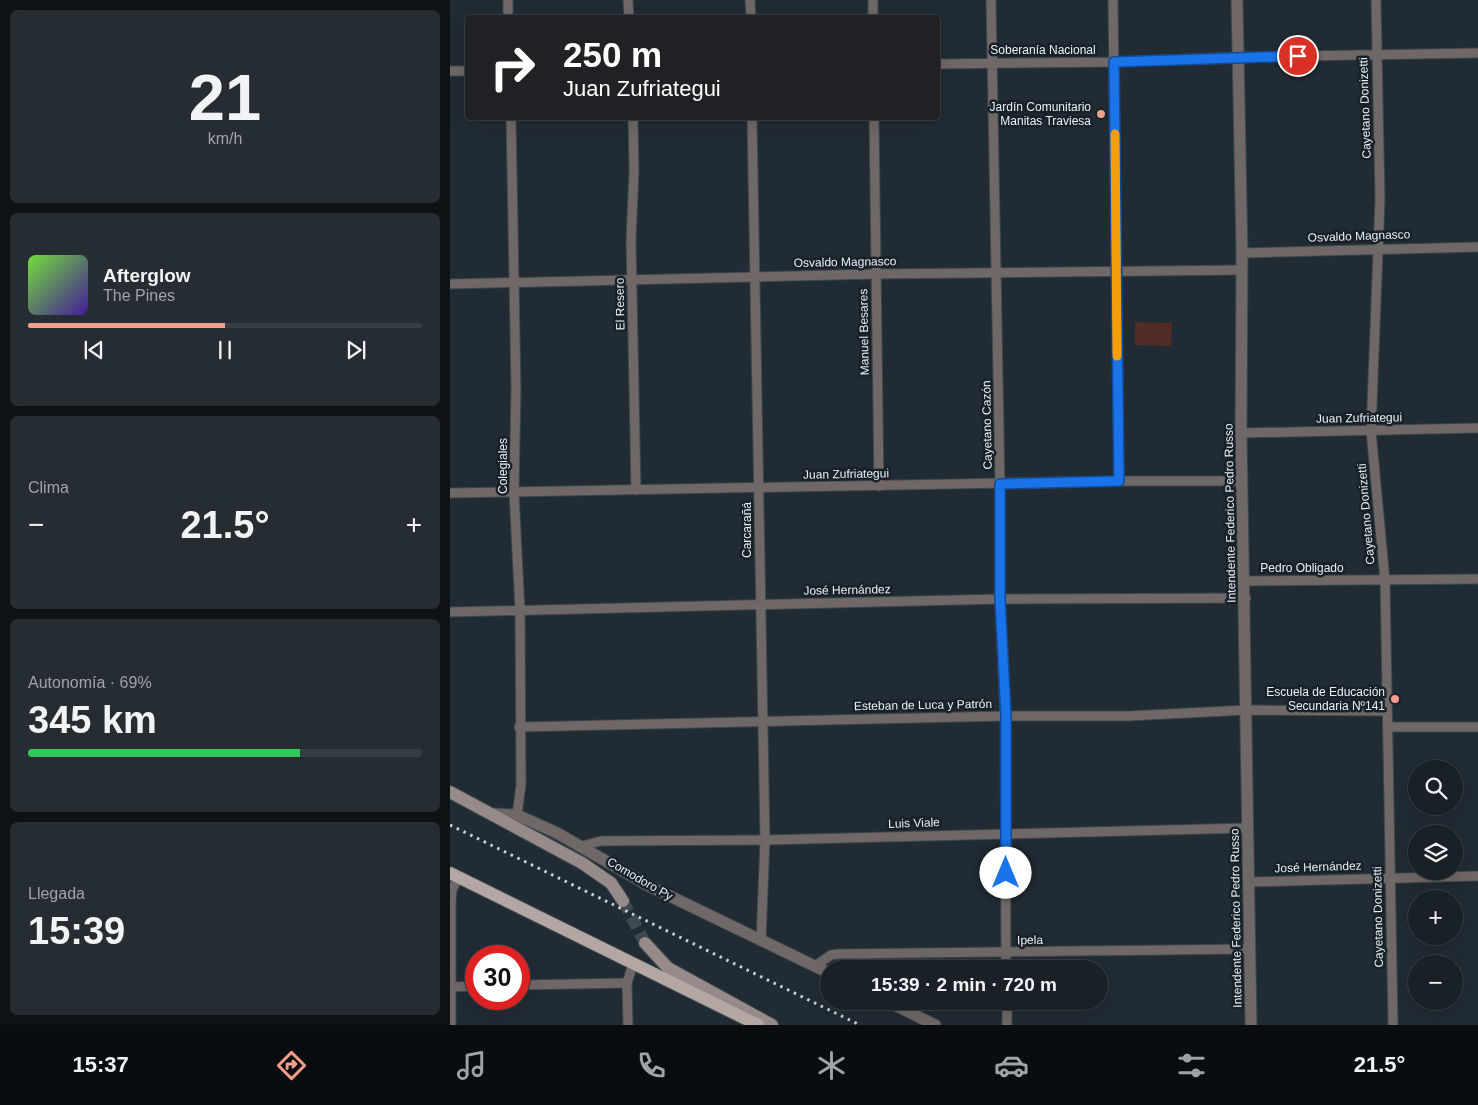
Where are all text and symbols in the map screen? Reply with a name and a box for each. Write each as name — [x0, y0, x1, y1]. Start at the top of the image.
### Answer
icon: right — [480, 35, 545, 100]
text: 250 m — [563, 35, 662, 74]
pin — [1277, 35, 1319, 77]
icon: arrive — [1284, 42, 1312, 70]
street label: Soberanía Nacional — [990, 43, 1096, 57]
street label: Cayetano Donizetti — [1356, 57, 1374, 159]
text: 21 — [189, 61, 261, 134]
text: Juan Zufriategui — [563, 76, 721, 101]
place label: Jardín Comunitario Manitas Traviesa — [990, 100, 1091, 128]
marker: Jardín Comunitario Manitas Traviesa — [1095, 108, 1107, 120]
text: km/h — [208, 130, 242, 147]
street label: Osvaldo Magnasco — [1307, 227, 1411, 245]
street label: Osvaldo Magnasco — [794, 254, 897, 270]
text: Afterglow — [103, 265, 191, 286]
street label: El Resero — [613, 277, 627, 330]
text: The Pines — [103, 287, 175, 304]
street label: Manuel Besares — [856, 289, 872, 375]
icon: previous — [80, 336, 108, 364]
icon: pause — [211, 336, 239, 364]
icon: next — [342, 336, 370, 364]
street label: Cayetano Cazón — [979, 380, 995, 470]
street label: Juan Zufriategui — [1316, 410, 1402, 426]
street label: Intendente Federico Pedro Russo — [1221, 423, 1239, 603]
street label: Colegiales — [496, 438, 510, 494]
street label: Cayetano Donizetti — [1355, 463, 1377, 565]
street label: Juan Zufriategui — [803, 466, 889, 482]
text: Clima — [28, 479, 69, 496]
street label: Carcarañá — [740, 502, 754, 558]
text: 21.5° — [180, 504, 270, 546]
text: − — [28, 509, 44, 540]
text: + — [406, 509, 422, 540]
street label: Pedro Obligado — [1260, 561, 1344, 575]
street label: José Hernández — [803, 582, 891, 598]
text: Autonomía · 69% — [28, 674, 152, 691]
place label: Escuela de Educación Secundaria Nº141 — [1266, 685, 1385, 713]
marker: Escuela de Educación Secundaria Nº141 — [1389, 693, 1401, 705]
street label: Esteban de Luca y Patrón — [854, 697, 992, 713]
text: 345 km — [28, 699, 157, 741]
map controls — [1408, 760, 1463, 1010]
button: search — [1408, 760, 1463, 815]
street label: Luis Viale — [888, 815, 940, 831]
button: layers — [1408, 825, 1463, 880]
street label: Intendente Federico Pedro Russo — [1227, 828, 1245, 1008]
position arrow — [979, 846, 1031, 898]
street label: Comodoro Py — [605, 855, 675, 903]
street label: José Hernández — [1274, 858, 1362, 876]
street label: Cayetano Donizetti — [1370, 866, 1386, 968]
text: Llegada — [28, 885, 85, 902]
button: + — [1408, 890, 1463, 945]
text: 15:39 — [28, 910, 125, 952]
street label: Ipela — [1017, 933, 1043, 947]
speed limit sign: 30 — [465, 945, 530, 1010]
button: − — [1408, 955, 1463, 1010]
text: 15:39 · 2 min · 720 m — [871, 974, 1057, 995]
icon: directions — [274, 1048, 309, 1083]
icon: music — [454, 1048, 489, 1083]
icon: phone — [634, 1048, 669, 1083]
icon: climate — [814, 1048, 849, 1083]
icon: car — [994, 1048, 1029, 1083]
icon: filters — [1174, 1048, 1209, 1083]
text: 15:37 — [73, 1052, 129, 1077]
text: 21.5° — [1354, 1052, 1405, 1077]

